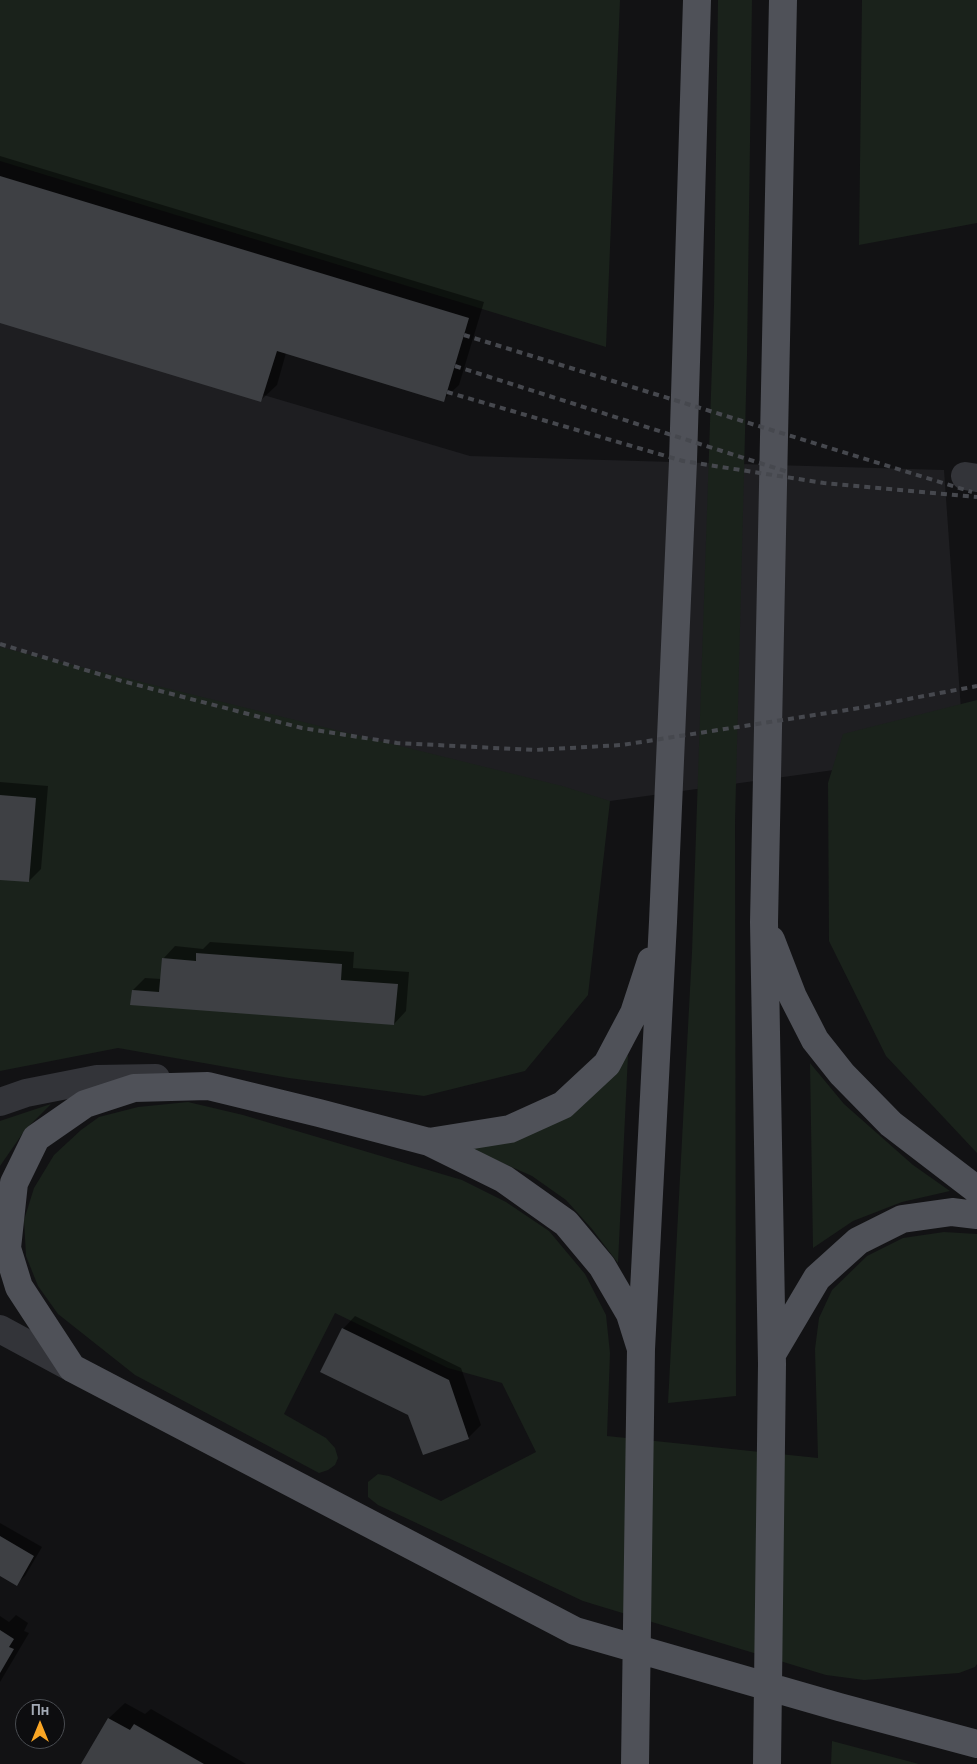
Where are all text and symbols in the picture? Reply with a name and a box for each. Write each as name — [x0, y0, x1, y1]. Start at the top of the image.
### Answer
north arrow — [15, 1699, 65, 1749]
text: Пн — [31, 1702, 49, 1718]

